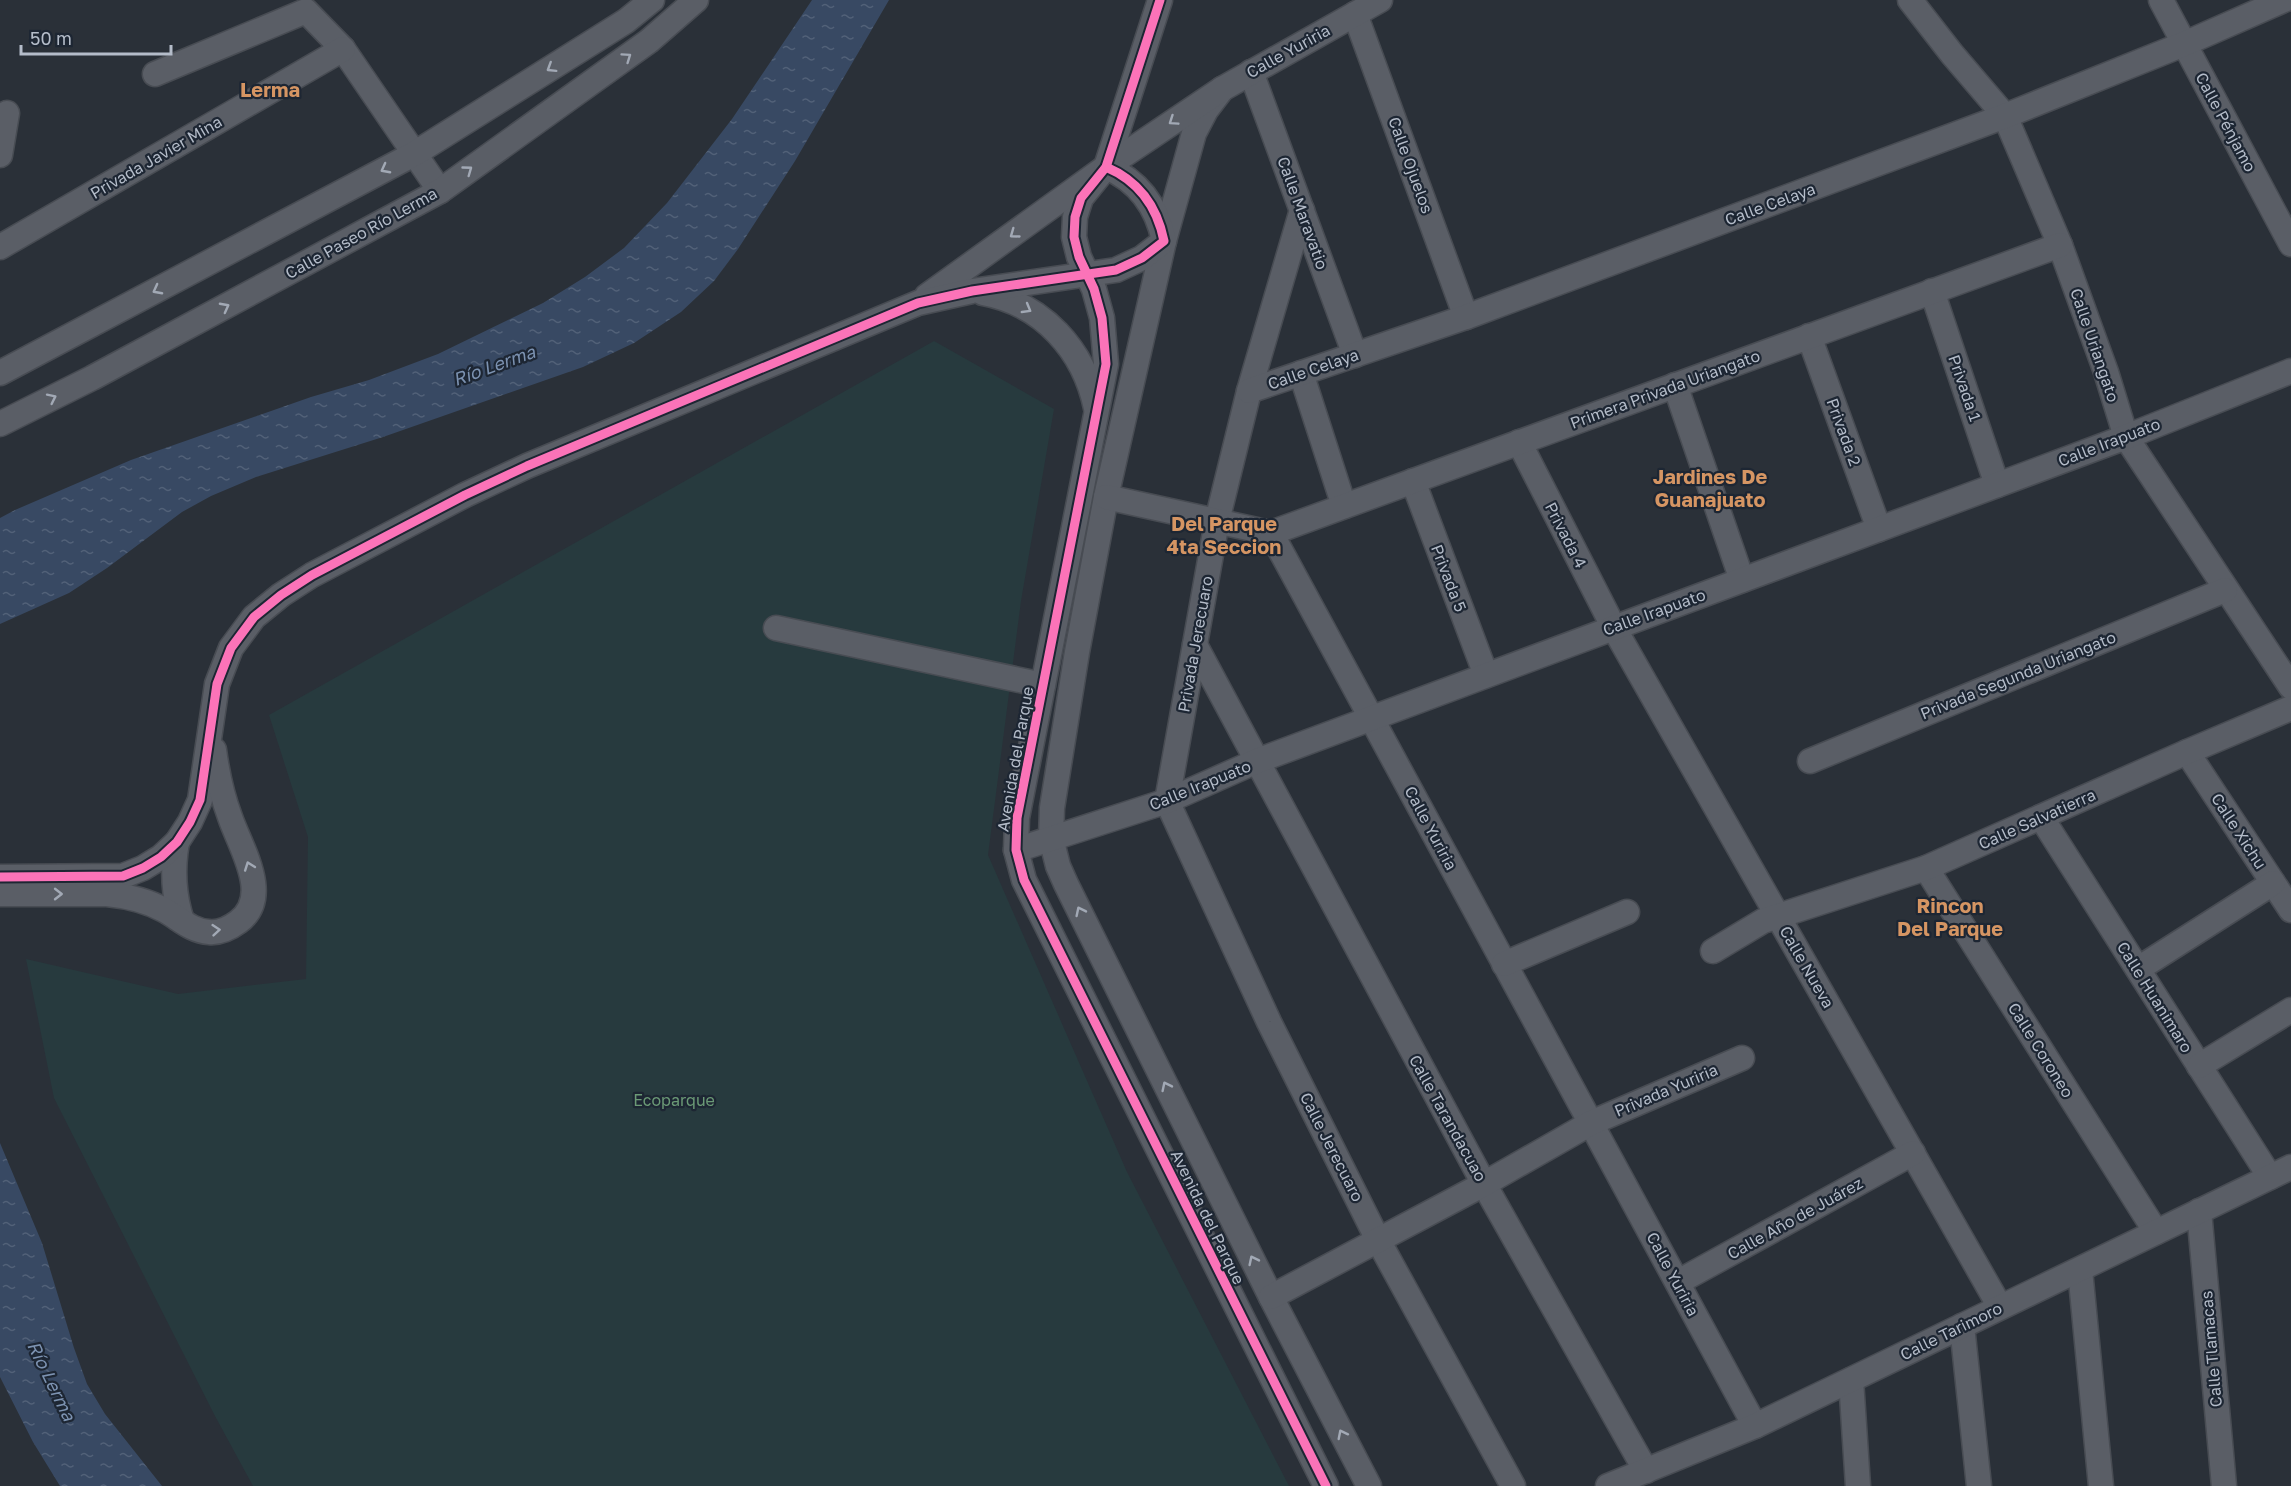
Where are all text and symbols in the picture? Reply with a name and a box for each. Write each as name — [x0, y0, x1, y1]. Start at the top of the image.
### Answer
scale bar — [21, 18, 171, 56]
street label: Calle Yuriria — [1243, 20, 1333, 82]
text: 50 m — [30, 27, 72, 49]
one-way arrow — [620, 53, 631, 64]
one-way arrow — [547, 60, 557, 72]
street label: Calle Pénjamo — [2191, 69, 2261, 175]
district label: Lerma — [240, 77, 300, 101]
street label: Privada Javier Mina — [87, 111, 225, 203]
one-way arrow — [1169, 114, 1180, 125]
street label: Calle Ojuelos — [1384, 114, 1438, 216]
street label: Calle Maravatio — [1273, 154, 1333, 272]
one-way arrow — [381, 162, 391, 173]
one-way arrow — [461, 166, 472, 177]
street label: Calle Celaya — [1722, 178, 1818, 230]
street label: Calle Paseo Río Lerma — [282, 183, 440, 283]
one-way arrow — [1009, 226, 1020, 237]
one-way arrow — [153, 283, 163, 294]
street label: Calle Uriangato — [2066, 285, 2124, 405]
one-way arrow — [1021, 301, 1031, 313]
one-way arrow — [219, 303, 229, 314]
water label: Río Lerma — [449, 340, 539, 390]
street label: Calle Celaya — [1265, 344, 1361, 394]
street label: Primera Privada Uriangato — [1567, 345, 1763, 433]
street label: Privada 1 — [1944, 352, 1986, 424]
one-way arrow — [46, 394, 57, 405]
street label: Privada 2 — [1823, 395, 1865, 469]
street label: Calle Irapuato — [2055, 413, 2163, 471]
district label: Jardines De Guanajuato — [1653, 464, 1767, 511]
street label: Privada 4 — [1541, 499, 1591, 571]
district label: Del Parque 4ta Seccion — [1167, 511, 1281, 558]
street label: Privada 5 — [1427, 541, 1471, 615]
street label: Privada Jerecuaro — [1173, 574, 1217, 714]
street label: Calle Irapuato — [1600, 584, 1708, 640]
street label: Privada Segunda Uriangato — [1917, 627, 2119, 723]
street label: Avenida del Parque — [992, 685, 1038, 833]
street label: Calle Irapuato — [1146, 756, 1254, 814]
street label: Calle Yuriria — [1400, 783, 1462, 873]
street label: Calle Salvatierra — [1975, 784, 2099, 854]
street label: Calle Xichu — [2207, 789, 2271, 873]
one-way arrow — [243, 861, 256, 872]
one-way arrow — [54, 888, 63, 900]
district label: Rincon Del Parque — [1897, 893, 2003, 940]
one-way arrow — [1075, 907, 1087, 918]
street label: Calle Nueva — [1775, 922, 1839, 1012]
one-way arrow — [212, 924, 221, 937]
street label: Calle Huanimaro — [2113, 938, 2197, 1056]
street label: Calle Coroneo — [2004, 999, 2078, 1101]
street label: Calle Tarandacuao — [1405, 1051, 1491, 1185]
street label: Privada Yuriria — [1611, 1059, 1721, 1121]
one-way arrow — [1162, 1081, 1174, 1092]
street label: Calle Jerecuaro — [1296, 1089, 1368, 1205]
park label: Ecoparque — [633, 1090, 715, 1110]
street label: Avenida del Parque — [1167, 1146, 1249, 1288]
street label: Calle Año de Juárez — [1724, 1172, 1866, 1264]
street label: Calle Yuriria — [1642, 1229, 1704, 1319]
one-way arrow — [1249, 1256, 1261, 1267]
street label: Calle Tlamacas — [2196, 1290, 2226, 1408]
street label: Calle Tarimoro — [1897, 1298, 2005, 1364]
water label: Río Lerma — [23, 1337, 81, 1425]
one-way arrow — [1338, 1430, 1349, 1440]

